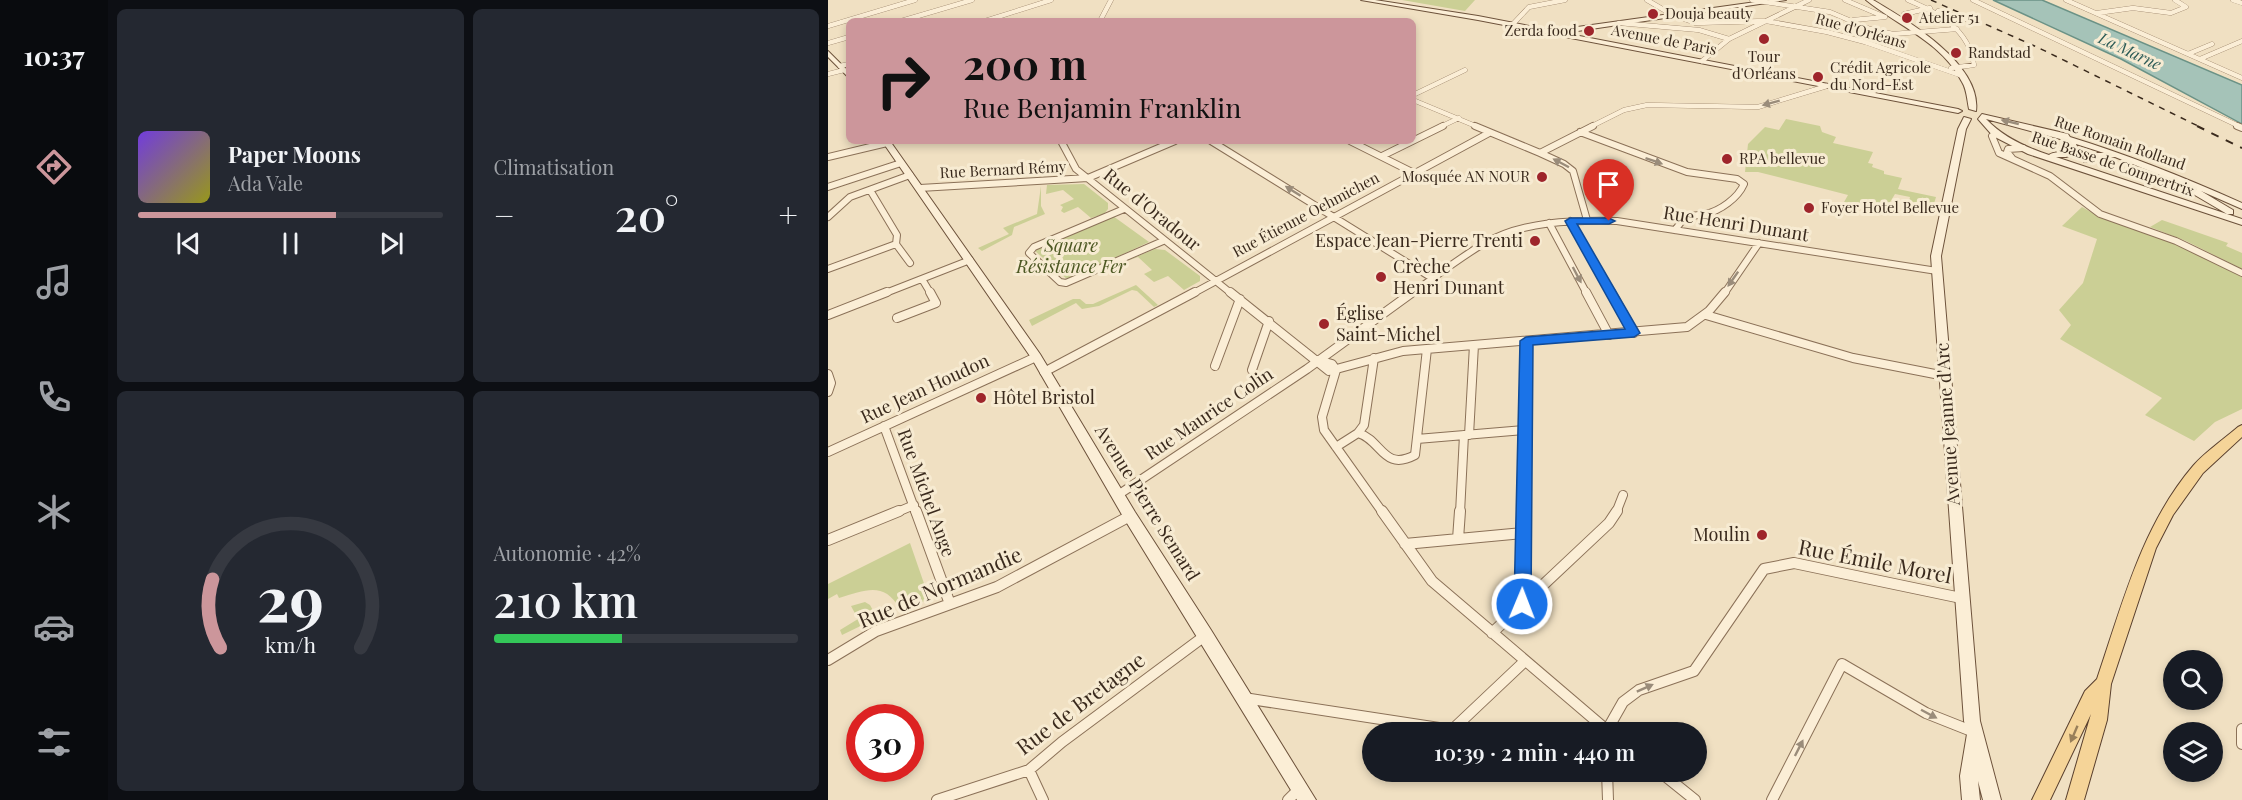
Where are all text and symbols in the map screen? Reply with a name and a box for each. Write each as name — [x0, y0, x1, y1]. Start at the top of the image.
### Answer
place label: Douja beauty — [1665, 3, 1753, 23]
marker: Douja beauty — [1646, 7, 1660, 21]
place label: Atelier 51 — [1918, 7, 1980, 27]
street label: Rue d'Orléans — [1813, 8, 1909, 53]
marker: Atelier 51 — [1900, 11, 1914, 25]
street label: Avenue de Paris — [1609, 19, 1719, 59]
place label: Zerda food — [1505, 20, 1577, 40]
marker: Zerda food — [1582, 24, 1596, 38]
water label: La Marne — [2095, 27, 2165, 74]
marker: Tour d'Orléans — [1757, 32, 1771, 46]
text: 200 m — [963, 35, 1087, 91]
text: 10:37 — [23, 37, 85, 73]
icon: right — [864, 42, 942, 120]
place label: Randstad — [1968, 42, 2031, 62]
place label: Tour d'Orléans — [1732, 46, 1796, 83]
marker: Randstad — [1949, 46, 1963, 60]
place label: Crédit Agricole du Nord-Est — [1830, 57, 1931, 94]
marker: Crédit Agricole du Nord-Est — [1811, 70, 1825, 84]
text: Rue Benjamin Franklin — [963, 89, 1241, 125]
one-way arrow — [1762, 99, 1781, 109]
street label: Rue Romain Rolland — [2052, 110, 2189, 174]
one-way arrow — [2000, 116, 2019, 126]
street label: Rue Basse de Compertrix — [2030, 126, 2197, 200]
text: Paper Moons — [228, 139, 361, 169]
icon: directions — [33, 146, 75, 188]
place label: RPA bellevue — [1739, 148, 1826, 168]
marker: RPA bellevue — [1720, 152, 1734, 166]
text: Climatisation — [494, 153, 614, 180]
street label: Rue Bernard Rémy — [939, 156, 1067, 182]
one-way arrow — [1645, 156, 1663, 166]
one-way arrow — [1553, 158, 1570, 168]
pin — [1583, 159, 1634, 221]
street label: Rue d'Oradour — [1099, 163, 1206, 256]
place label: Mosquée AN NOUR — [1402, 166, 1530, 186]
street label: Rue Étienne Oehmichen — [1229, 167, 1382, 261]
icon: arrive — [1592, 168, 1625, 201]
text: Ada Vale — [228, 169, 303, 196]
marker: Mosquée AN NOUR — [1535, 170, 1549, 184]
text: 20° — [615, 183, 679, 243]
one-way arrow — [1285, 186, 1301, 197]
text: − — [494, 192, 515, 236]
text: + — [779, 192, 798, 236]
place label: Foyer Hotel Bellevue — [1821, 197, 1959, 217]
street label: Rue Henri Dunant — [1662, 200, 1811, 246]
marker: Foyer Hotel Bellevue — [1802, 201, 1816, 215]
icon: previous — [172, 227, 205, 260]
icon: pause — [274, 227, 307, 260]
icon: next — [375, 227, 408, 260]
place label: Espace Jean-Pierre Trenti — [1315, 228, 1523, 252]
park label: Square Résistance Fer — [1015, 233, 1127, 278]
marker: Espace Jean-Pierre Trenti — [1528, 234, 1542, 248]
place label: Crèche Henri Dunant — [1393, 254, 1505, 299]
icon: music — [33, 261, 75, 303]
one-way arrow — [1572, 267, 1582, 284]
marker: Crèche Henri Dunant — [1374, 270, 1388, 284]
one-way arrow — [1727, 271, 1739, 287]
place label: Église Saint-Michel — [1336, 301, 1441, 346]
marker: Église Saint-Michel — [1317, 317, 1331, 331]
street label: Avenue Jeanne d'Arc — [1929, 342, 1965, 507]
street label: Rue Jean Houdon — [856, 348, 993, 428]
street label: Rue Maurice Colin — [1140, 361, 1277, 465]
icon: phone — [33, 376, 75, 418]
place label: Hôtel Bristol — [993, 385, 1095, 409]
marker: Hôtel Bristol — [974, 391, 988, 405]
street label: Avenue Pierre Semard — [1089, 419, 1206, 586]
street label: Rue Michel Ange — [893, 425, 961, 560]
icon: climate — [33, 491, 75, 533]
place label: Moulin — [1693, 522, 1750, 546]
marker: Moulin — [1755, 528, 1769, 542]
street label: Rue Émile Morel — [1796, 531, 1955, 589]
text: Autonomie · 42% — [494, 539, 641, 566]
street label: Rue de Normandie — [853, 539, 1026, 633]
text: 29 — [257, 554, 324, 638]
text: 210 km — [494, 569, 638, 629]
position arrow — [1490, 572, 1554, 636]
icon: car — [33, 606, 75, 648]
text: km/h — [265, 630, 316, 658]
street label: Rue de Bretagne — [1010, 645, 1150, 760]
map controls — [2163, 650, 2223, 782]
button: search — [2163, 650, 2223, 710]
one-way arrow — [1637, 683, 1655, 693]
speed limit sign: 30 — [846, 704, 924, 782]
one-way arrow — [1920, 709, 1937, 719]
icon: filters — [33, 721, 75, 763]
button: layers — [2163, 722, 2223, 782]
one-way arrow — [2069, 726, 2079, 744]
text: 10:39 · 2 min · 440 m — [1434, 737, 1635, 767]
one-way arrow — [1794, 739, 1804, 756]

